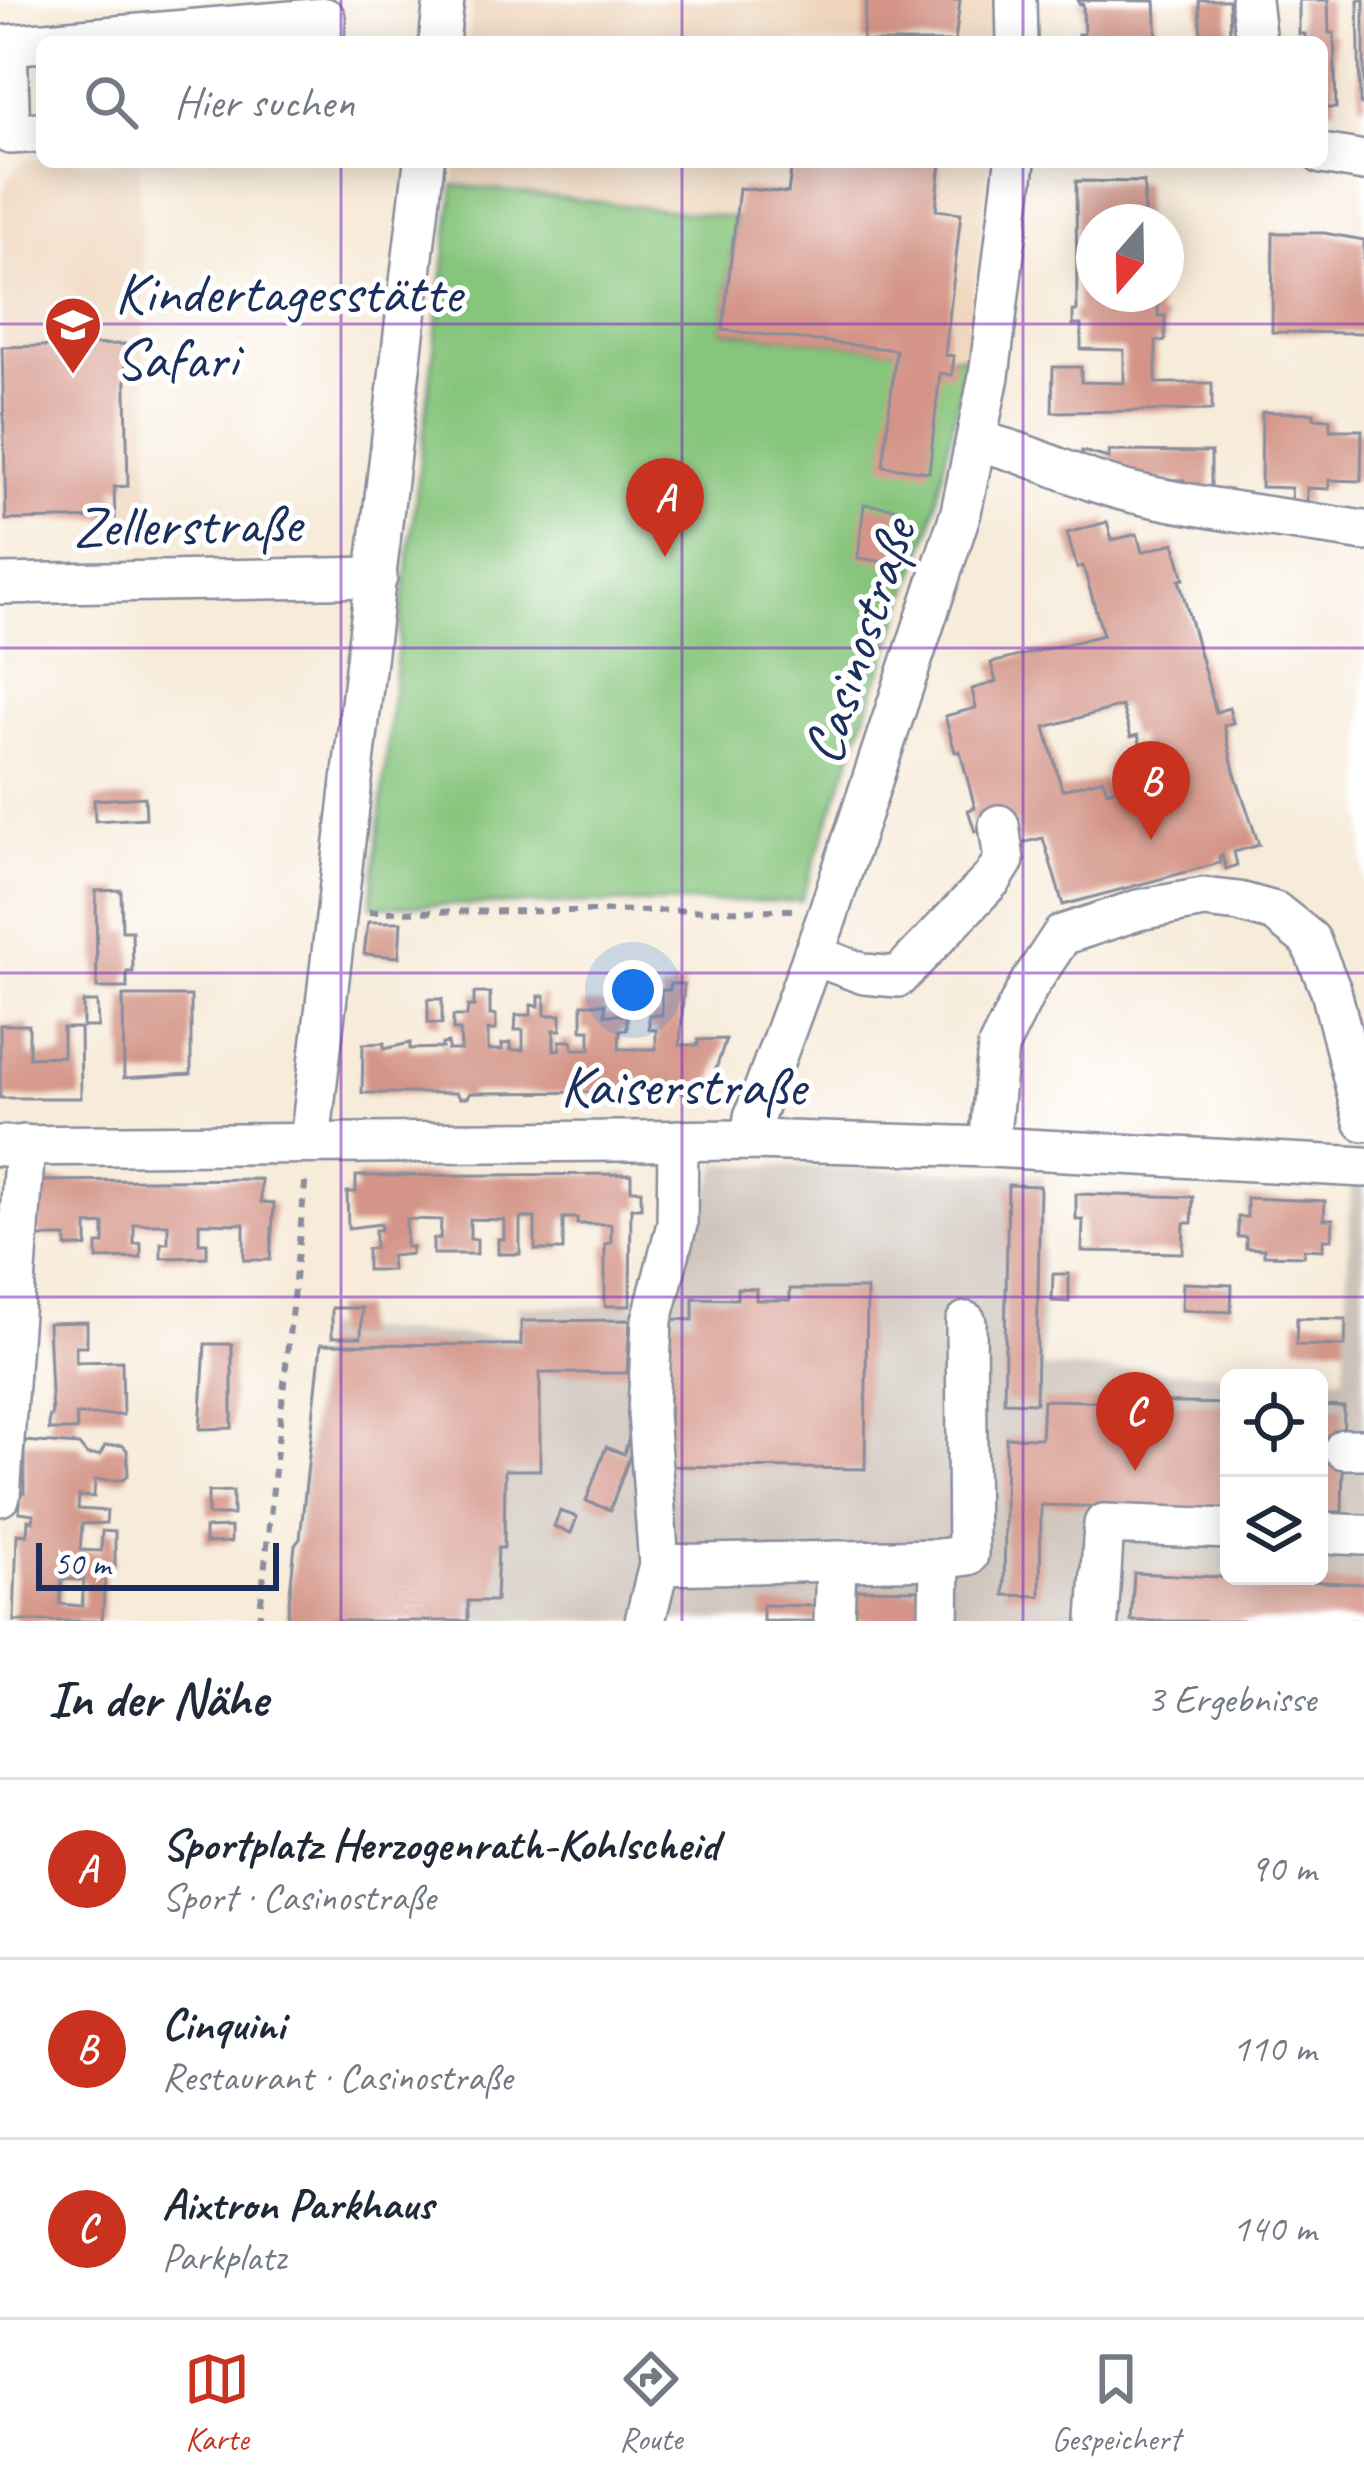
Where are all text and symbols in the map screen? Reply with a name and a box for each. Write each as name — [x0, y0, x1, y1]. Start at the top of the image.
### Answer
search box — [36, 36, 1328, 168]
icon: search — [78, 69, 144, 135]
text: Hier suchen — [174, 74, 354, 131]
north arrow — [1076, 204, 1184, 312]
place label: Kindertagesstätte Safari — [115, 257, 465, 395]
school or university icon: Kindertagesstätte Safari — [42, 294, 104, 376]
pin: A — [626, 458, 704, 557]
street label: Zellerstraße — [72, 487, 305, 563]
street label: Casinostraße — [786, 507, 933, 773]
pin: B — [1112, 741, 1190, 840]
your location — [603, 960, 663, 1020]
street label: Kaiserstraße — [560, 1050, 809, 1122]
map controls — [1220, 1369, 1328, 1585]
button: locate — [1220, 1369, 1328, 1477]
pin: C — [1096, 1372, 1174, 1471]
button: layers — [1220, 1477, 1328, 1585]
scale bar — [36, 1537, 279, 1590]
text: 50 m — [54, 1543, 110, 1585]
text: In der Nähe — [48, 1667, 267, 1731]
text: 3 Ergebnisse — [1147, 1675, 1316, 1724]
text: Sportplatz Herzogenrath-Kohlscheid — [162, 1816, 718, 1873]
text: A — [77, 1844, 97, 1893]
text: 90 m — [1250, 1844, 1316, 1893]
text: Sport · Casinostraße — [162, 1873, 435, 1922]
text: Cinquini — [162, 1996, 285, 2053]
text: B — [77, 2024, 97, 2073]
text: 110 m — [1232, 2024, 1316, 2073]
text: Restaurant · Casinostraße — [162, 2053, 512, 2102]
text: Aixtron Parkhaus — [162, 2176, 433, 2233]
text: C — [78, 2204, 96, 2253]
text: 140 m — [1232, 2204, 1316, 2253]
text: Parkplatz — [162, 2233, 286, 2282]
tab: Karte — [184, 2346, 250, 2460]
tab: Route — [618, 2346, 684, 2460]
tab: Gespeichert — [1051, 2346, 1180, 2460]

